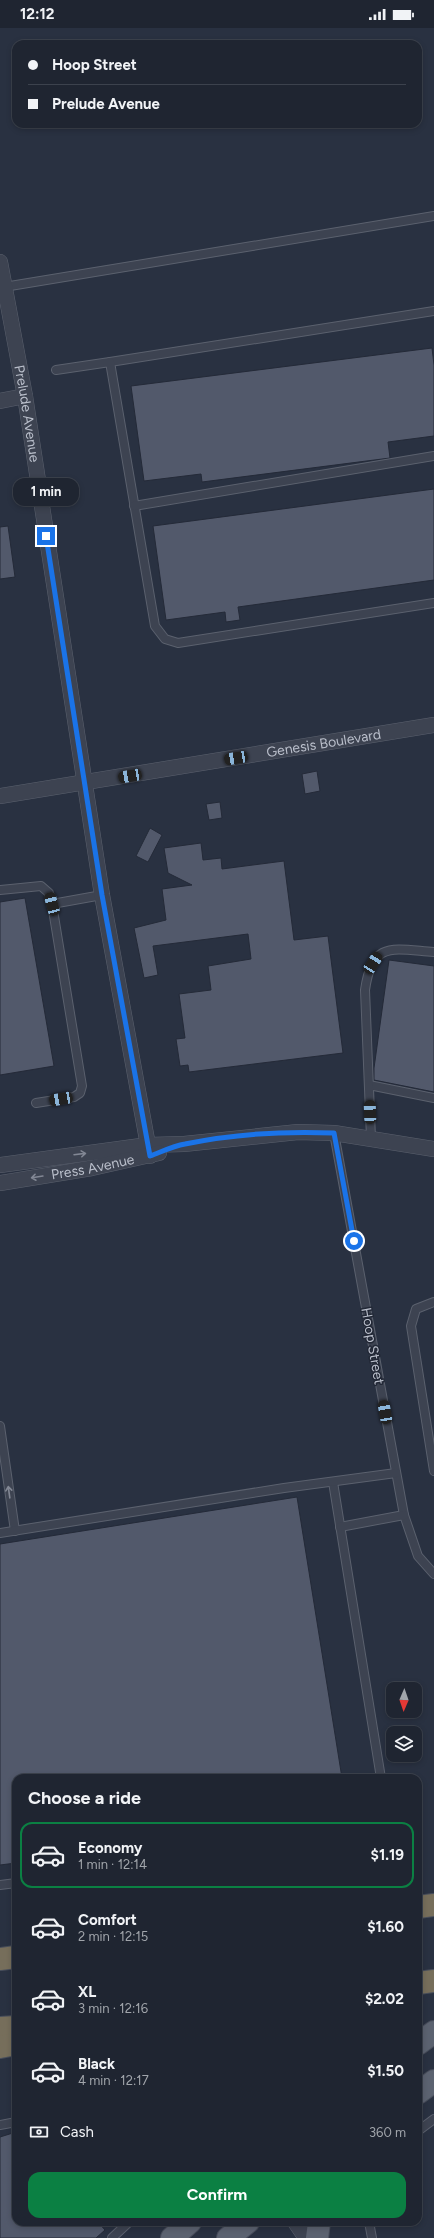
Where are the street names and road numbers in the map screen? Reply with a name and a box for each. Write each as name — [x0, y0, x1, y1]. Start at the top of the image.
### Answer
street label: Prelude Avenue — [10, 364, 43, 464]
street label: Genesis Boulevard — [265, 726, 382, 761]
street label: Press Avenue — [50, 1151, 136, 1184]
street label: Hoop Street — [357, 1306, 388, 1386]

